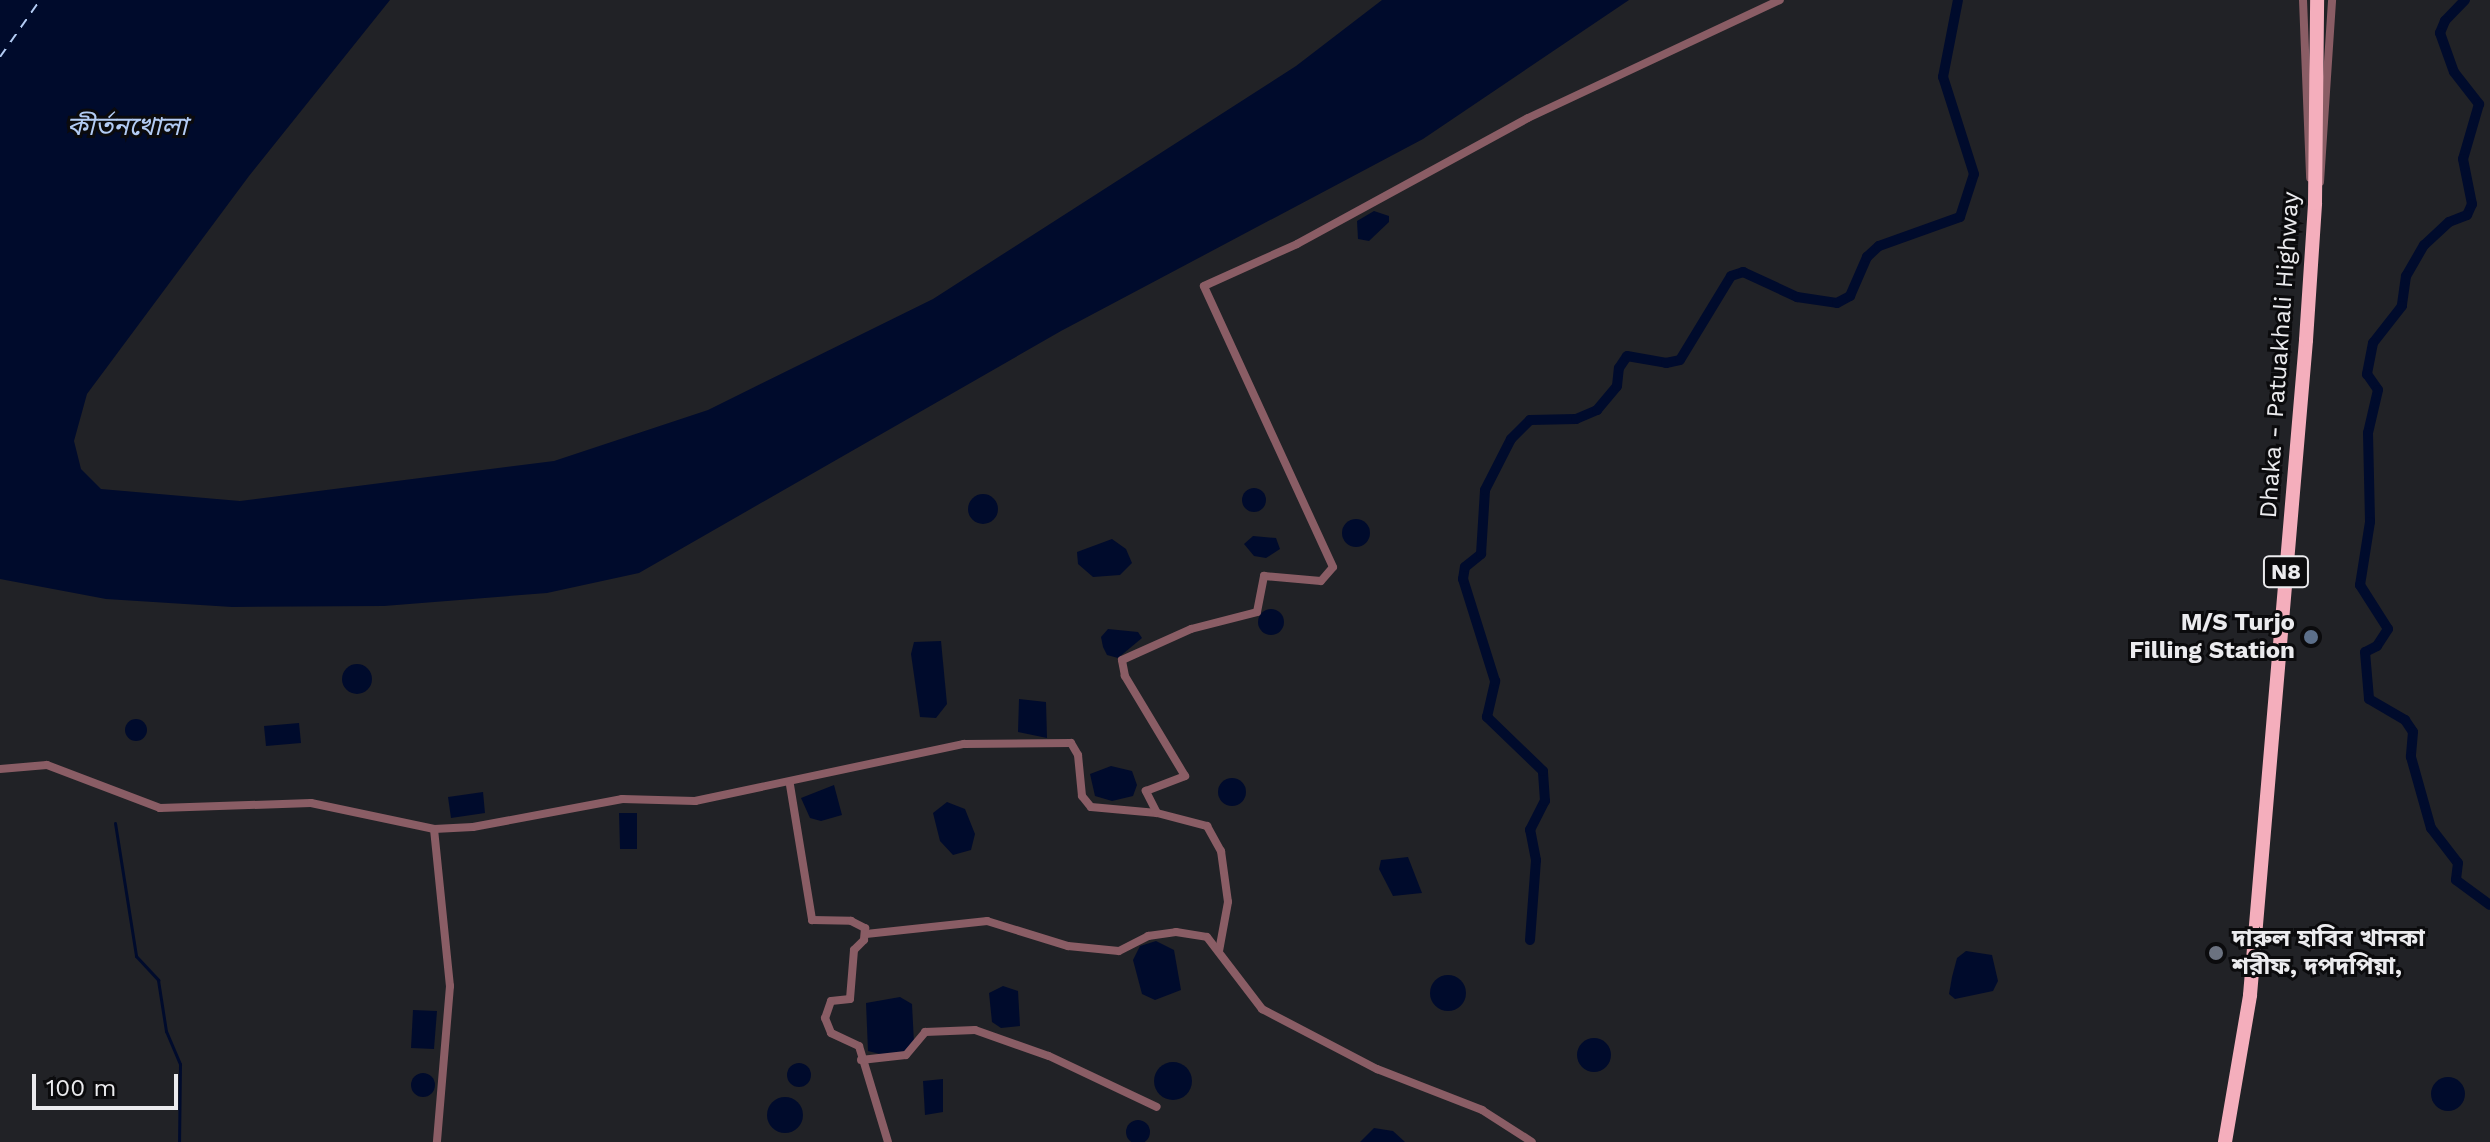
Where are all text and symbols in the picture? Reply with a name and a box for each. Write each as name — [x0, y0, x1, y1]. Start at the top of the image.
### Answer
water label: কীর্তনখোলা — [67, 111, 187, 143]
street label: Dhaka - Patuakhali Highway — [2254, 190, 2306, 520]
road number: N8 — [2262, 554, 2310, 590]
place label: M/S Turjo Filling Station — [2129, 609, 2295, 665]
marker: M/S Turjo Filling Station — [2302, 628, 2320, 646]
place label: দারুল হাবিব খানকা শরীফ, দপদপিয়া, — [2232, 925, 2425, 981]
marker: দারুল হাবিব খানকা শরীফ, দপদপিয়া, — [2207, 944, 2225, 962]
scale bar — [36, 1058, 182, 1108]
text: 100 m — [46, 1074, 116, 1102]

